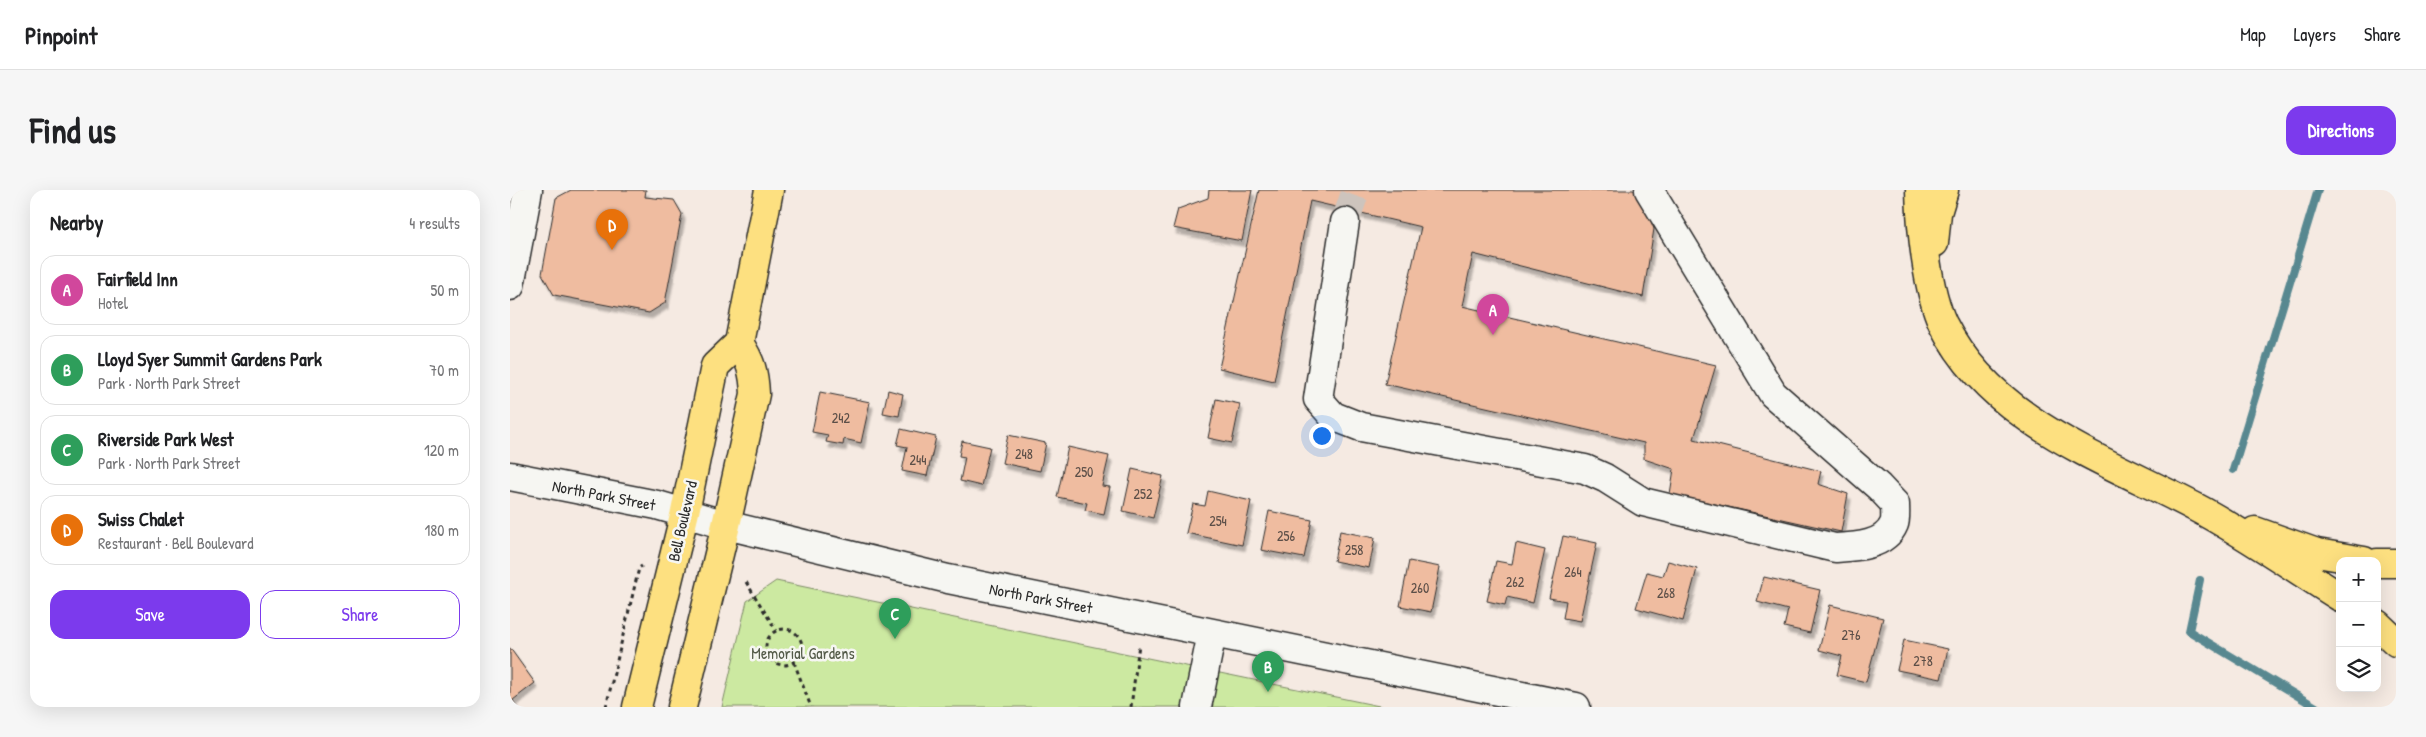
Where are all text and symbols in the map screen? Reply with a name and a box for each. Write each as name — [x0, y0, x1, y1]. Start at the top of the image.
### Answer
text: Pinpoint — [25, 19, 97, 51]
text: Map — [2240, 22, 2266, 47]
text: Layers — [2294, 22, 2336, 47]
text: Share — [2364, 22, 2401, 47]
button: Directions — [2286, 106, 2396, 155]
text: Find us — [30, 107, 116, 154]
text: Nearby — [50, 208, 103, 237]
pin: D — [596, 209, 628, 250]
text: 4 results — [409, 212, 460, 234]
text: Fairfield Inn — [98, 266, 178, 292]
text: A — [63, 279, 71, 301]
text: 50 m — [431, 279, 459, 301]
text: Hotel — [98, 292, 128, 314]
pin: A — [1477, 294, 1509, 335]
text: Lloyd Syer Summit Gardens Park — [98, 346, 322, 372]
text: B — [63, 359, 71, 381]
text: 70 m — [429, 359, 459, 381]
text: Park · North Park Street — [98, 372, 240, 394]
house number: 242 — [832, 408, 851, 427]
your location — [1309, 423, 1335, 449]
text: Riverside Park West — [98, 426, 234, 452]
text: C — [63, 439, 71, 461]
text: 120 m — [424, 439, 459, 461]
house number: 248 — [1015, 444, 1033, 463]
house number: 244 — [909, 450, 927, 469]
text: Park · North Park Street — [98, 452, 240, 474]
house number: 250 — [1075, 462, 1093, 481]
street label: North Park Street — [550, 474, 658, 516]
street label: Bell Boulevard — [662, 479, 702, 563]
house number: 252 — [1133, 484, 1153, 503]
text: Swiss Chalet — [98, 506, 184, 532]
house number: 254 — [1209, 511, 1227, 530]
text: D — [63, 519, 71, 541]
text: 180 m — [425, 519, 459, 541]
house number: 256 — [1277, 526, 1295, 545]
text: Restaurant · Bell Boulevard — [98, 532, 253, 554]
house number: 258 — [1345, 540, 1363, 559]
map controls — [2336, 557, 2381, 692]
button: + — [2336, 557, 2381, 602]
house number: 264 — [1564, 562, 1582, 581]
house number: 262 — [1506, 572, 1525, 591]
street label: North Park Street — [987, 577, 1095, 619]
house number: 260 — [1411, 578, 1429, 597]
house number: 268 — [1657, 583, 1675, 602]
button: Save — [50, 590, 250, 639]
button: Share — [260, 590, 460, 639]
pin: C — [879, 598, 911, 639]
button: − — [2336, 602, 2381, 647]
house number: 276 — [1841, 625, 1861, 644]
park label: Memorial Gardens — [751, 642, 855, 664]
button: layers — [2336, 647, 2381, 692]
pin: B — [1252, 651, 1284, 692]
house number: 278 — [1913, 651, 1933, 670]

